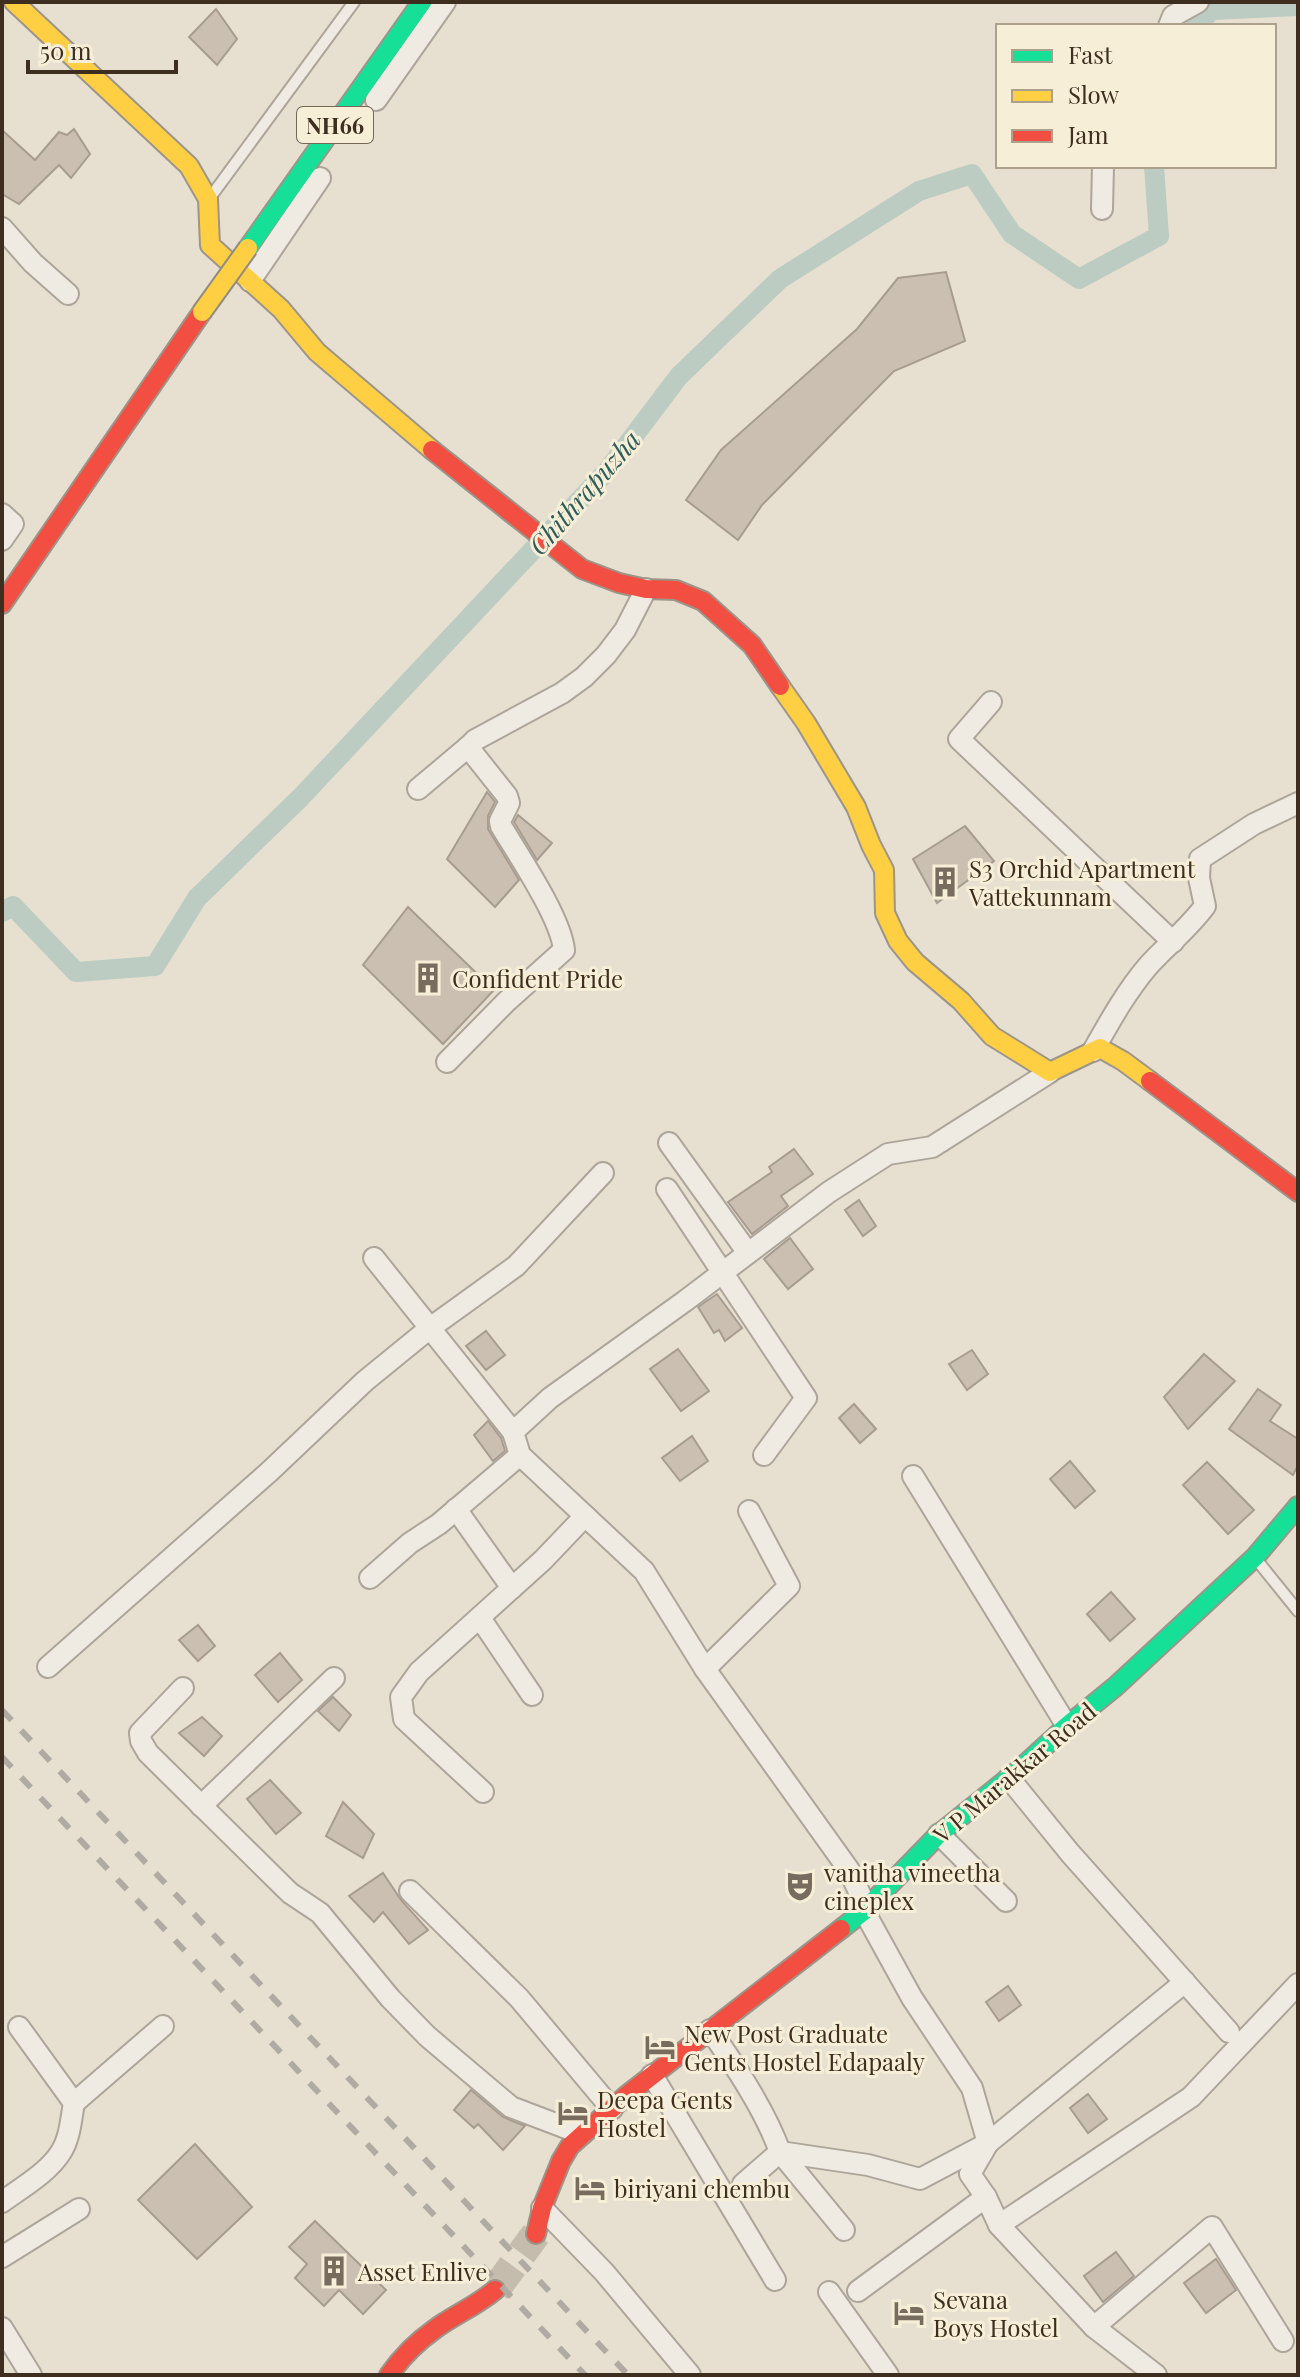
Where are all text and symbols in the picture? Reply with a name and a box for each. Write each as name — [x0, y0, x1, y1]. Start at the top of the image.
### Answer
scale bar — [28, 24, 176, 74]
legend — [996, 24, 1276, 168]
text: 50 m — [40, 34, 92, 66]
text: Fast — [1068, 38, 1113, 70]
text: Slow — [1068, 78, 1120, 110]
road number: NH66 — [297, 107, 373, 143]
text: Jam — [1067, 118, 1109, 150]
water label: Chithrapuzha — [520, 422, 648, 562]
place label: S3 Orchid Apartment Vattekunnam — [968, 852, 1196, 912]
building icon: S3 Orchid Apartment Vattekunnam — [928, 865, 962, 899]
building icon: Confident Pride — [411, 961, 445, 995]
place label: Confident Pride — [452, 962, 623, 994]
street label: V P Marakkar Road — [925, 1694, 1102, 1850]
place label: vanitha vineetha cineplex — [823, 1856, 1001, 1916]
theatre icon: vanitha vineetha cineplex — [783, 1869, 817, 1903]
place label: New Post Graduate Gents Hostel Edapaaly — [684, 2017, 925, 2077]
hotel icon: New Post Graduate Gents Hostel Edapaaly — [643, 2030, 677, 2064]
place label: Deepa Gents Hostel — [597, 2083, 733, 2143]
hotel icon: Deepa Gents Hostel — [556, 2096, 590, 2130]
hotel icon: biriyani chembu — [573, 2171, 607, 2205]
place label: biriyani chembu — [614, 2172, 790, 2204]
building icon: Asset Enlive — [317, 2254, 351, 2288]
place label: Asset Enlive — [357, 2255, 487, 2287]
place label: Sevana Boys Hostel — [933, 2283, 1059, 2343]
hotel icon: Sevana Boys Hostel — [892, 2296, 926, 2330]

